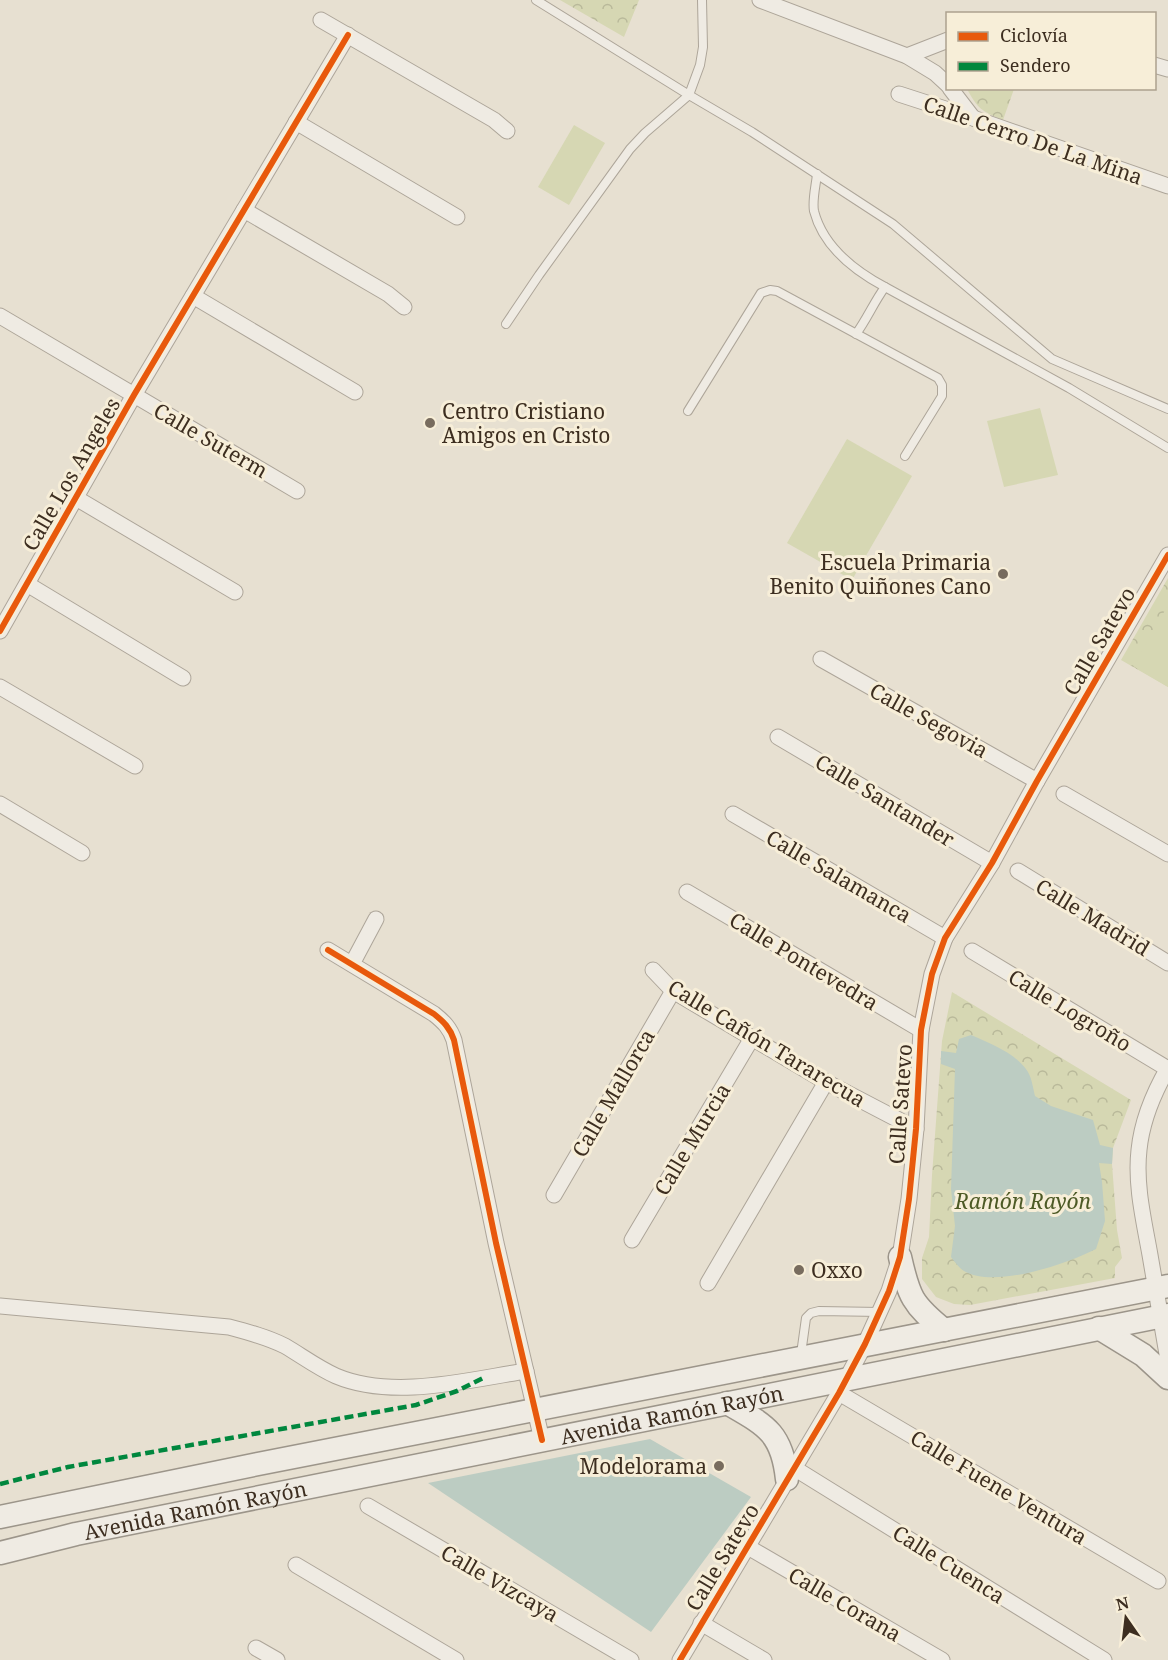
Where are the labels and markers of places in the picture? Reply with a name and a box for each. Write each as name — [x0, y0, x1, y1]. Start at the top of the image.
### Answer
place label: Centro Cristiano Amigos en Cristo — [442, 397, 610, 449]
marker: Centro Cristiano Amigos en Cristo — [423, 416, 437, 430]
place label: Escuela Primaria Benito Quiñones Cano — [769, 548, 991, 600]
marker: Escuela Primaria Benito Quiñones Cano — [996, 567, 1010, 581]
place label: Oxxo — [811, 1256, 863, 1284]
marker: Oxxo — [792, 1263, 806, 1277]
place label: Modelorama — [579, 1452, 707, 1480]
marker: Modelorama — [712, 1459, 726, 1473]

